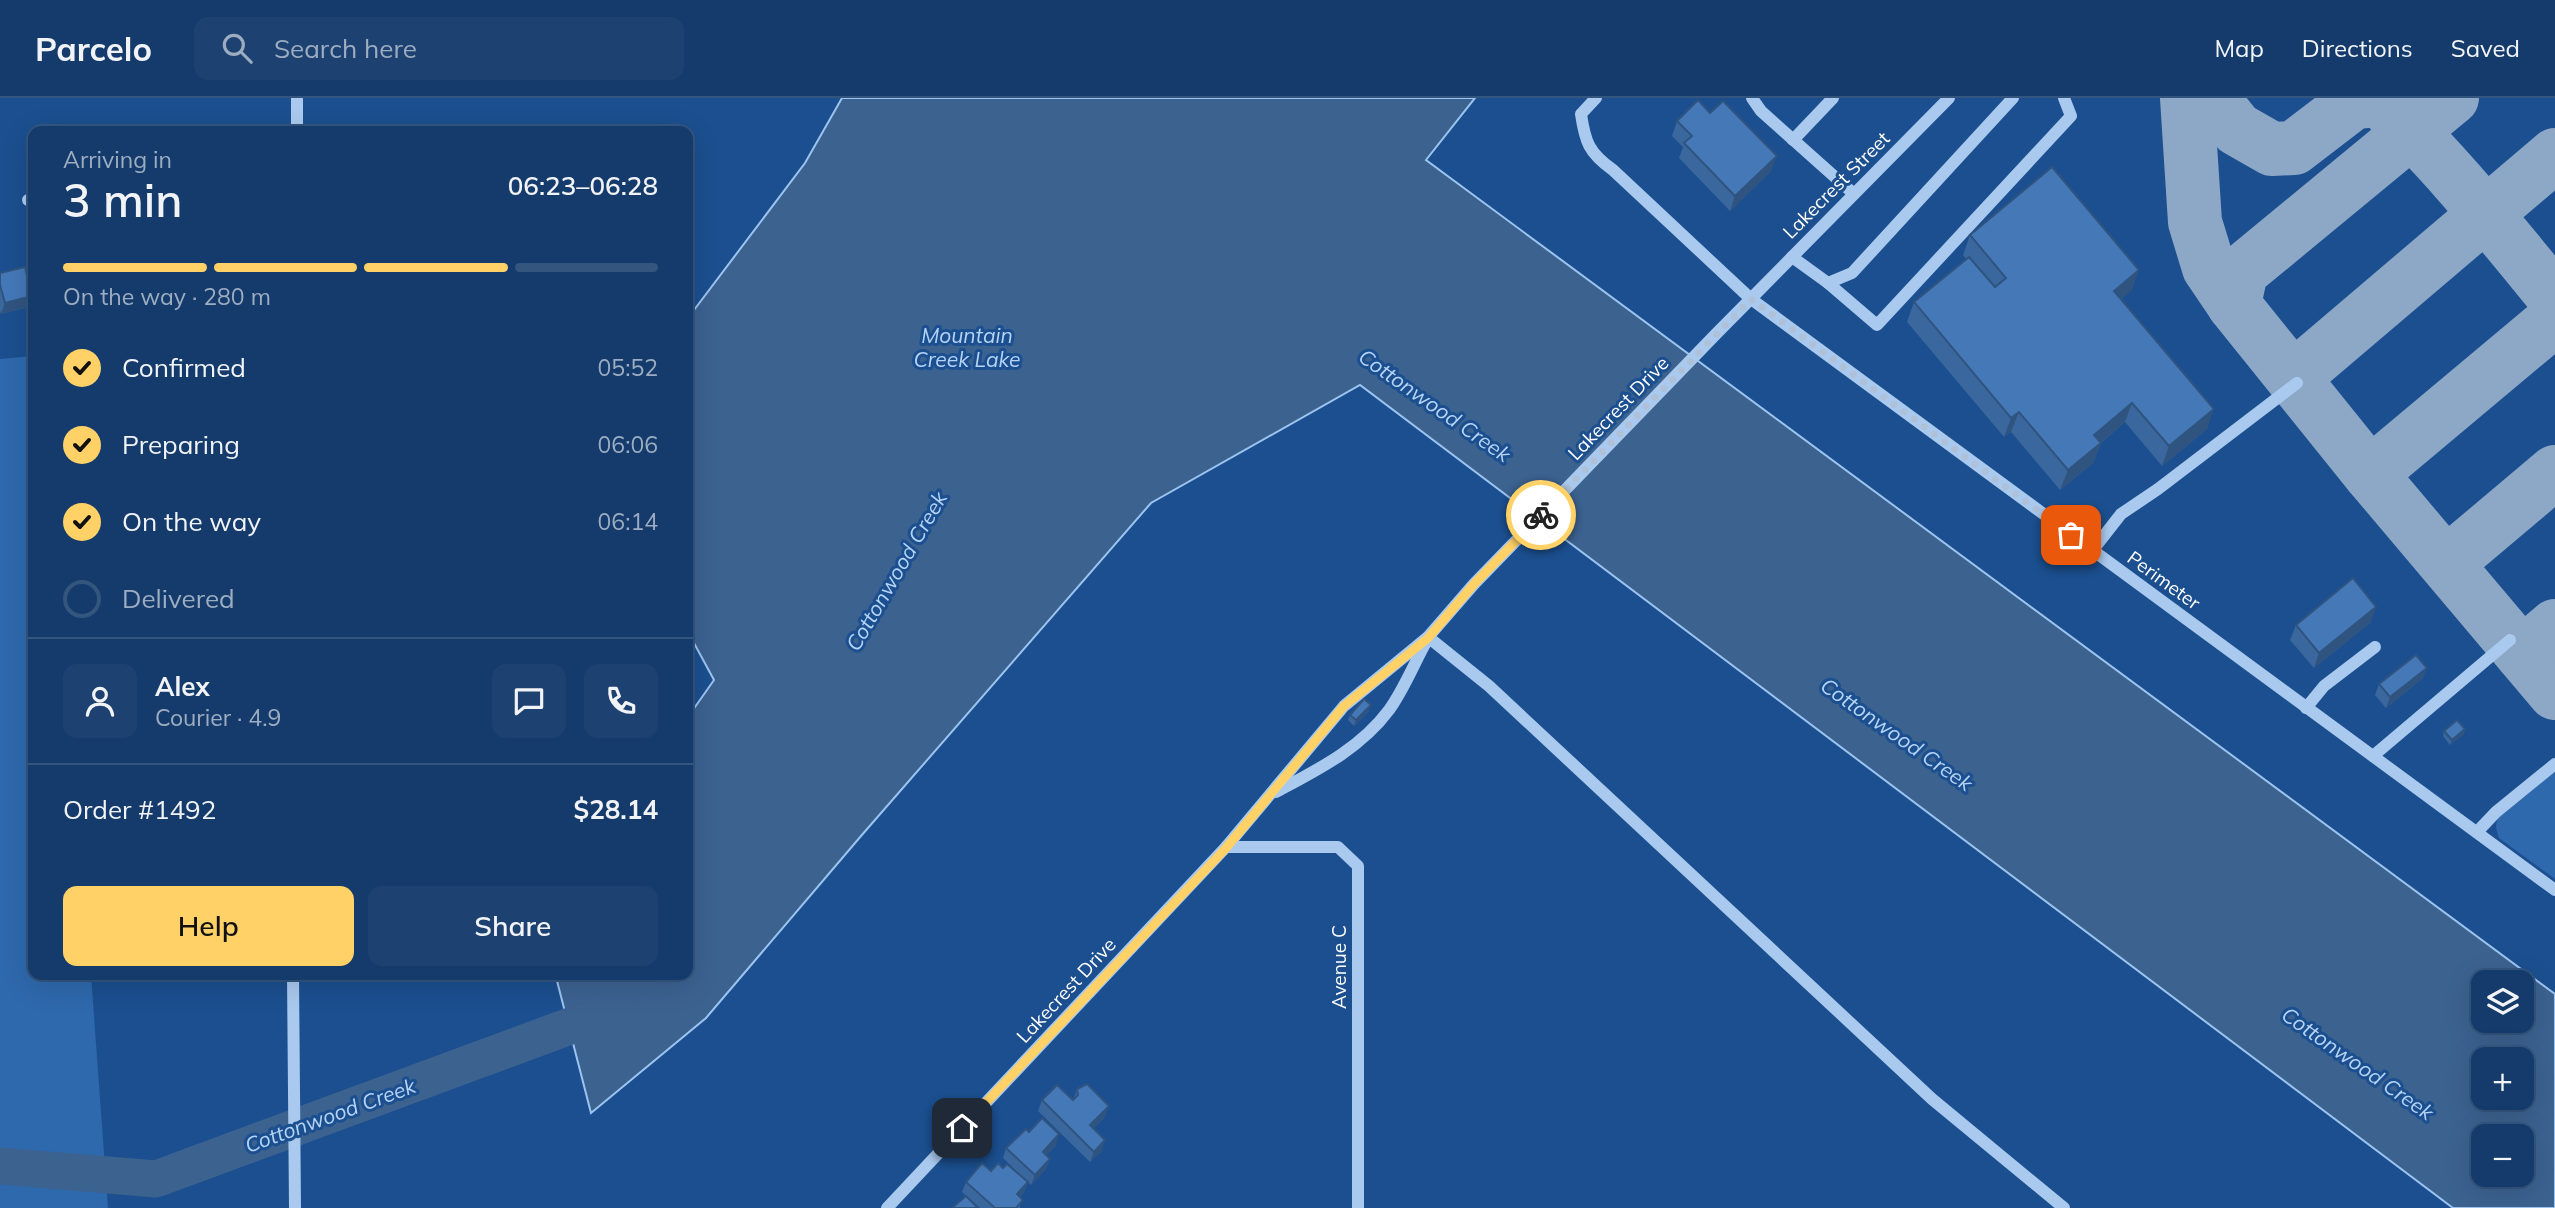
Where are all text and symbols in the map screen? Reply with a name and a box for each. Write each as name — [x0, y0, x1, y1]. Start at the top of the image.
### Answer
search box — [194, 17, 684, 80]
text: Parcelo — [35, 28, 152, 69]
icon: search — [218, 29, 256, 67]
text: Search here — [274, 32, 417, 65]
text: Map — [2214, 33, 2264, 63]
text: Directions — [2302, 33, 2413, 63]
text: Saved — [2451, 33, 2520, 63]
street label: Lakecrest Street — [1777, 126, 1895, 244]
text: Arriving in — [63, 145, 172, 174]
text: 06:23–06:28 — [508, 169, 658, 202]
text: 3 min — [63, 171, 182, 229]
text: On the way · 280 m — [63, 282, 271, 311]
water label: Mountain Creek Lake — [913, 322, 1021, 372]
water label: Cottonwood Creek — [1354, 343, 1517, 468]
icon: check — [63, 349, 101, 387]
text: Confirmed — [122, 351, 246, 384]
street label: Lakecrest Drive — [1562, 351, 1674, 465]
text: 05:52 — [598, 353, 658, 382]
icon: check — [63, 426, 101, 464]
text: Preparing — [122, 428, 240, 461]
text: 06:06 — [598, 430, 658, 459]
courier — [1506, 480, 1576, 550]
water label: Cottonwood Creek — [840, 486, 953, 655]
icon: bike — [1522, 496, 1560, 534]
icon: check — [63, 503, 101, 541]
text: On the way — [122, 505, 261, 538]
pin — [2041, 505, 2101, 565]
text: 06:14 — [598, 507, 658, 536]
icon: bag — [2052, 516, 2090, 554]
street label: Perimeter — [2123, 545, 2205, 615]
text: Delivered — [122, 582, 235, 615]
button: person — [63, 664, 137, 738]
button: chat — [492, 664, 566, 738]
button: phone — [584, 664, 658, 738]
text: Alex — [155, 670, 210, 703]
water label: Cottonwood Creek — [1816, 672, 1979, 797]
text: Courier · 4.9 — [155, 703, 281, 732]
text: Order #1492 — [63, 793, 216, 826]
text: $28.14 — [574, 793, 658, 826]
button: Help — [63, 886, 354, 966]
button: Share — [368, 886, 658, 966]
street label: Avenue C — [1327, 925, 1351, 1009]
street label: Lakecrest Drive — [1011, 932, 1121, 1048]
map controls — [2471, 970, 2534, 1187]
button: layers — [2471, 970, 2534, 1033]
water label: Cottonwood Creek — [2277, 1001, 2440, 1126]
button: + — [2471, 1047, 2534, 1110]
water label: Cottonwood Creek — [241, 1072, 420, 1158]
pin — [932, 1098, 992, 1158]
icon: home — [943, 1109, 981, 1147]
button: − — [2471, 1124, 2534, 1187]

